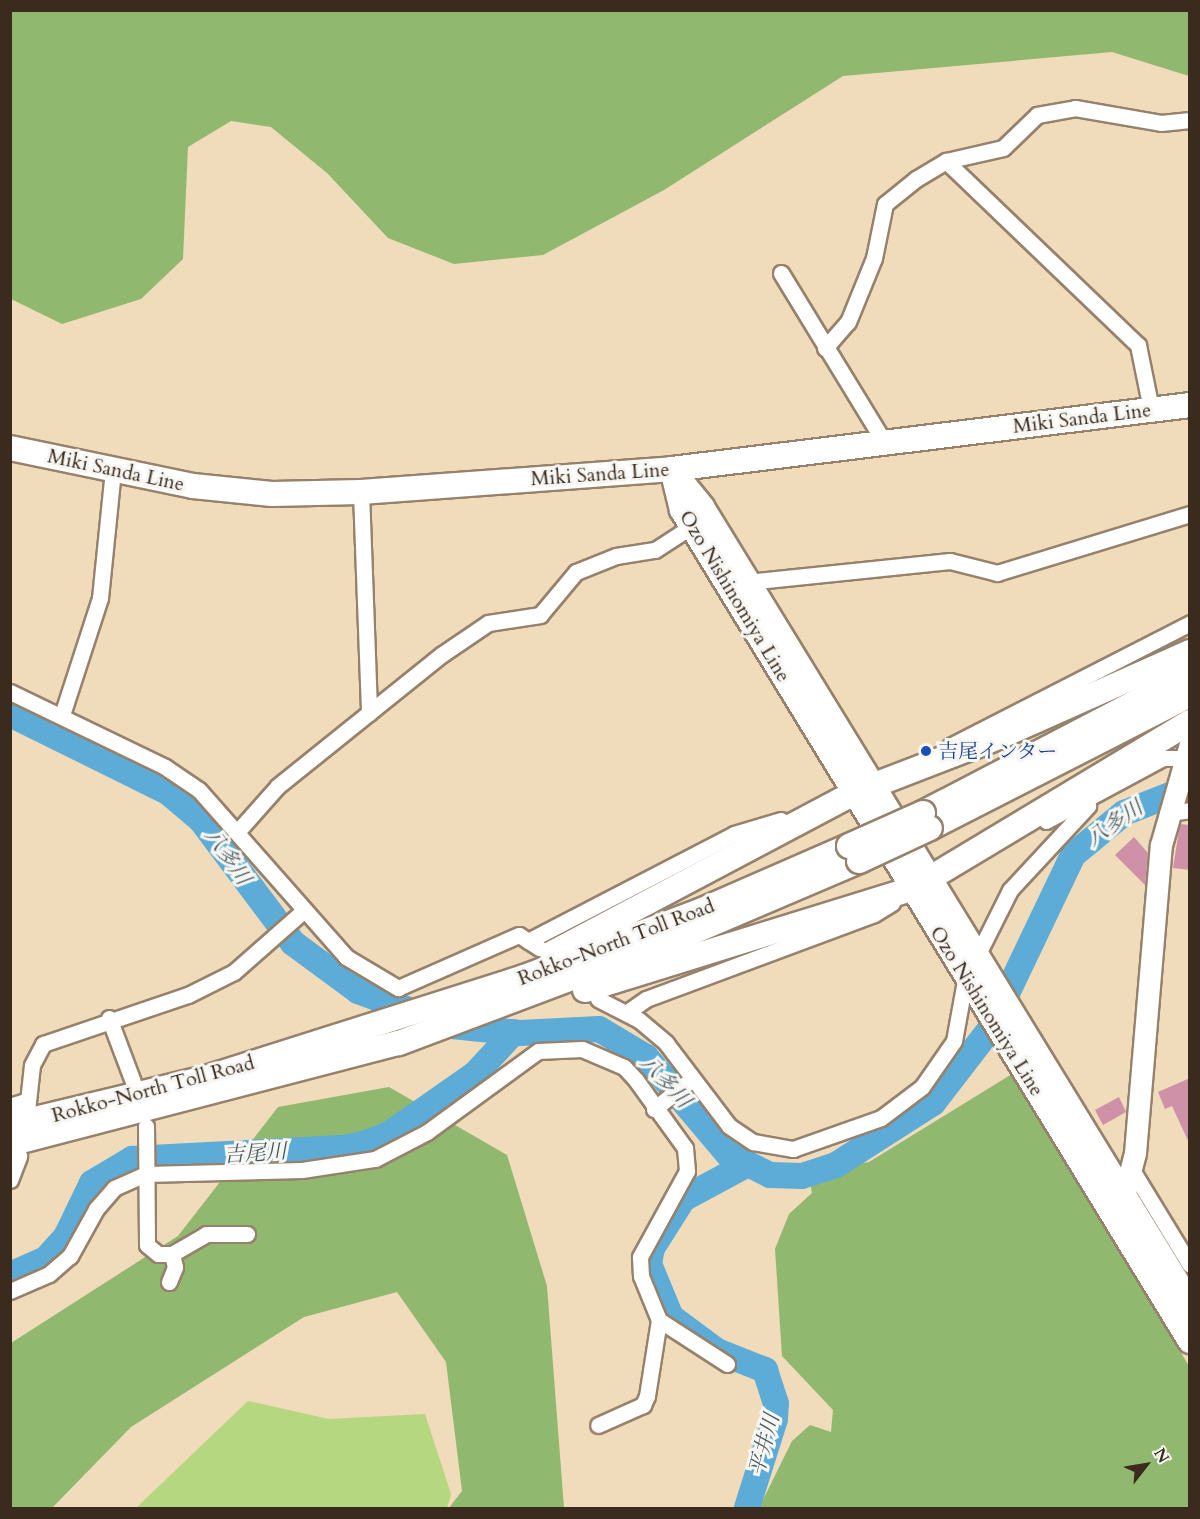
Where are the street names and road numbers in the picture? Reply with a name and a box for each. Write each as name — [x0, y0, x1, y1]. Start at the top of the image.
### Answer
street label: Miki Sanda Line — [1012, 398, 1152, 438]
street label: Miki Sanda Line — [46, 444, 186, 496]
street label: Miki Sanda Line — [530, 457, 670, 491]
street label: Ozo Nishinomiya Line — [674, 506, 796, 686]
street label: Rokko-North Toll Road — [514, 893, 718, 991]
street label: Ozo Nishinomiya Line — [925, 922, 1049, 1100]
street label: Rokko-North Toll Road — [49, 1050, 257, 1128]

